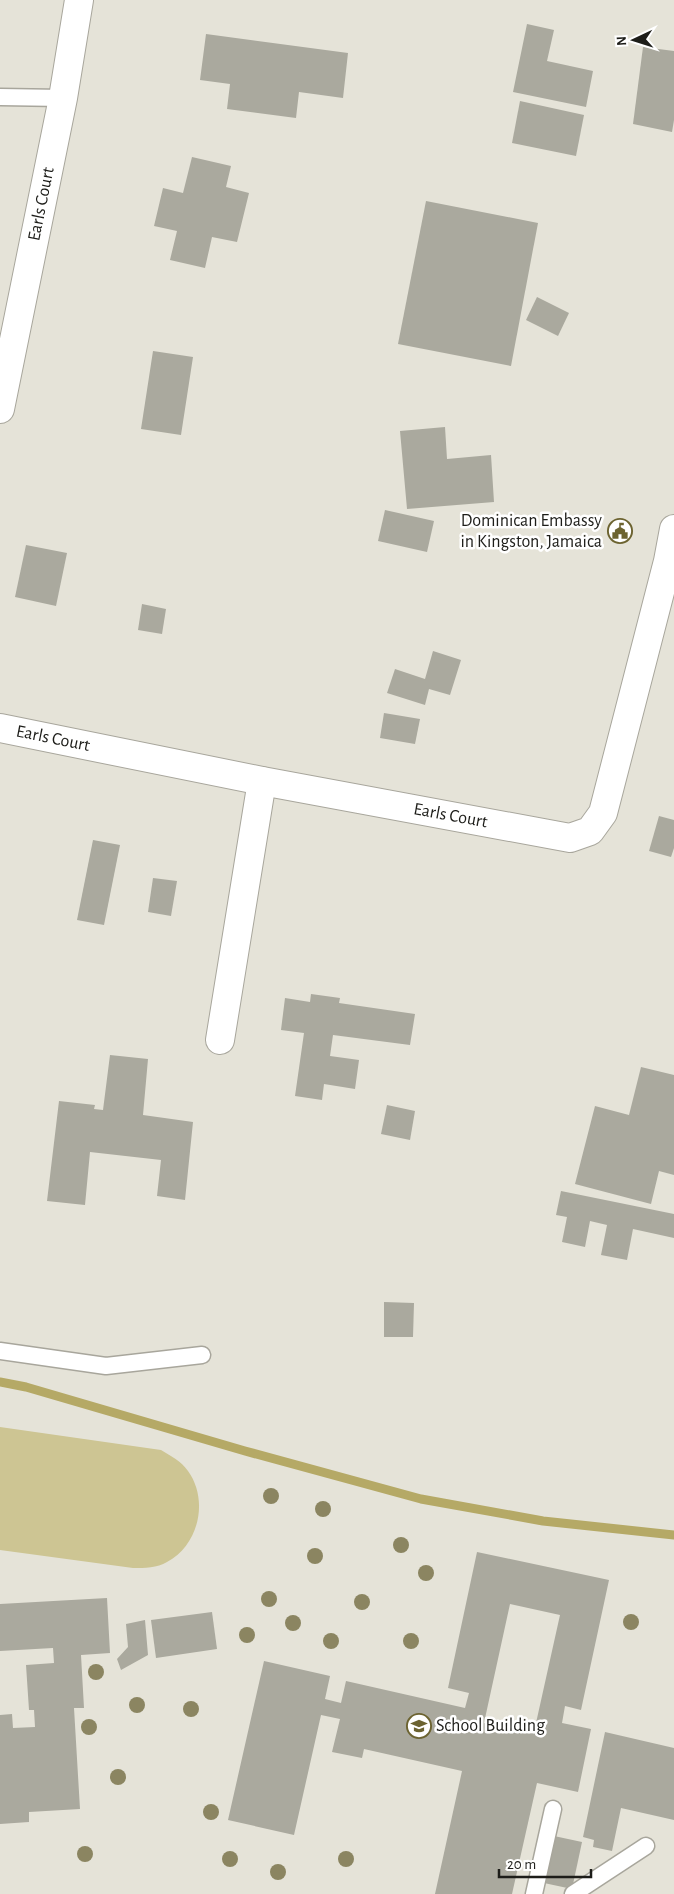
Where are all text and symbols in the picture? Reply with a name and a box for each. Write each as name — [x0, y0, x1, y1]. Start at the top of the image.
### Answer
north arrow — [609, 15, 659, 65]
text: N — [615, 35, 629, 46]
street label: Earls Court — [25, 165, 58, 243]
place label: Dominican Embassy in Kingston, Jamaica — [460, 512, 602, 551]
public building icon: Dominican Embassy in Kingston, Jamaica — [607, 518, 633, 544]
street label: Earls Court — [14, 722, 92, 755]
street label: Earls Court — [412, 800, 489, 832]
school or university icon: School Building — [406, 1713, 432, 1739]
place label: School Building — [436, 1717, 545, 1735]
scale bar — [499, 1846, 592, 1878]
text: 20 m — [507, 1857, 536, 1872]

